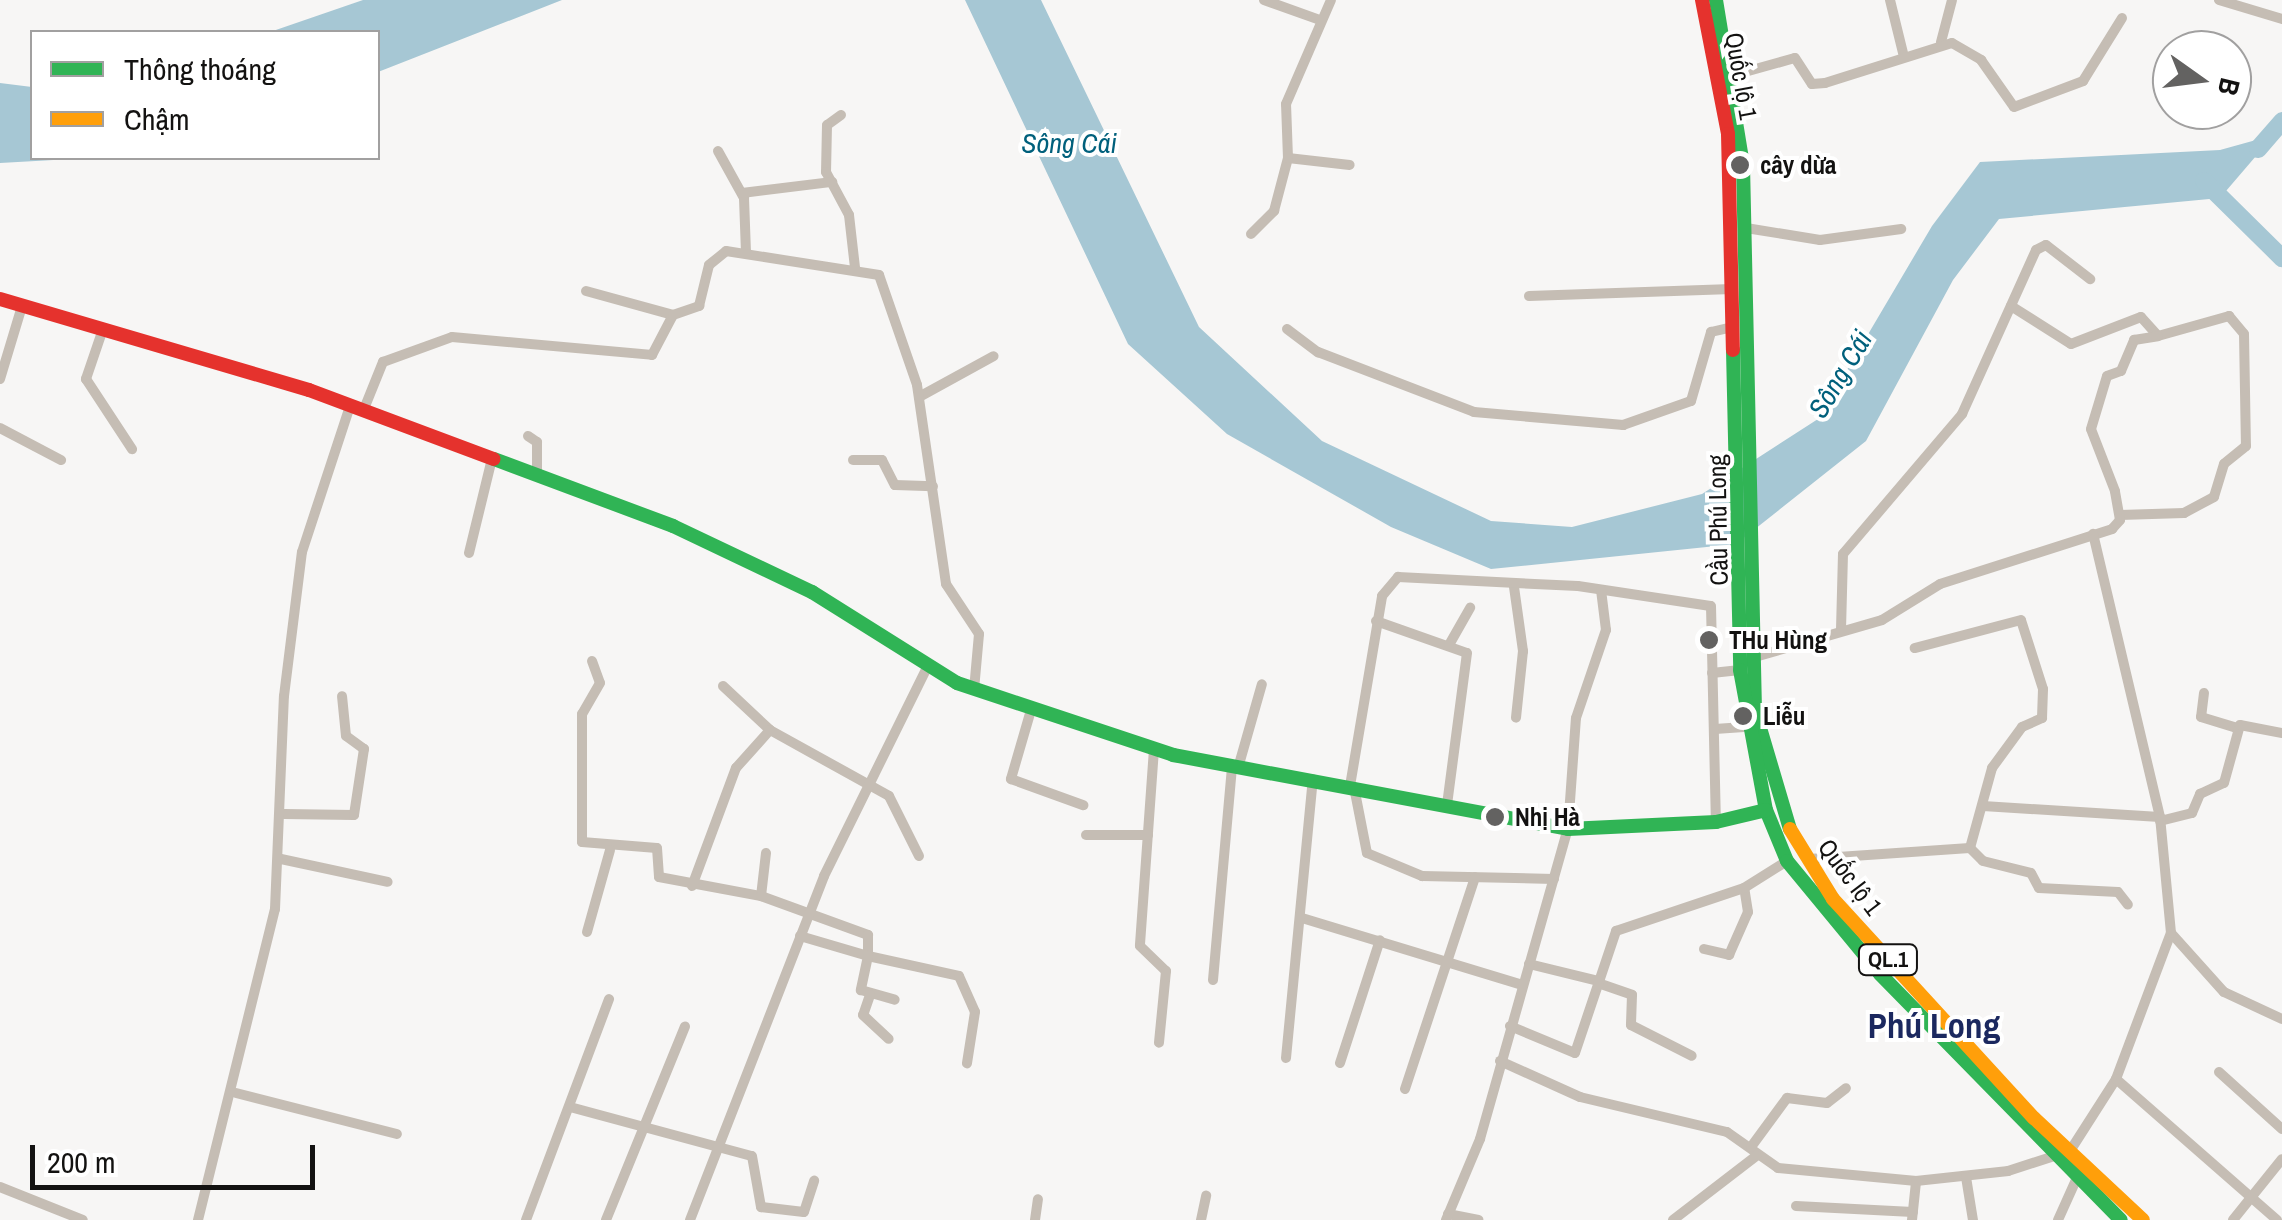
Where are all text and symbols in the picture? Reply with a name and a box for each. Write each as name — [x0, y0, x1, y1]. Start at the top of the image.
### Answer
legend — [30, 30, 380, 160]
street label: Quốc lộ 1 — [1719, 30, 1763, 122]
north arrow — [2152, 30, 2252, 130]
text: Thông thoáng — [124, 49, 276, 89]
text: B — [2209, 74, 2250, 99]
text: Chậm — [124, 99, 190, 139]
water label: Sông Cái — [1021, 126, 1117, 160]
place label: cây dừa — [1760, 150, 1836, 180]
marker: cây dừa — [1729, 154, 1751, 176]
water label: Sông Cái — [1801, 324, 1879, 424]
street label: Cầu Phú Long — [1702, 454, 1734, 586]
place label: THu Hùng — [1729, 625, 1827, 655]
marker: THu Hùng — [1698, 629, 1720, 651]
place label: Liễu — [1763, 701, 1805, 731]
marker: Liễu — [1732, 705, 1754, 727]
place label: Nhị Hà — [1515, 802, 1580, 832]
marker: Nhị Hà — [1484, 806, 1506, 828]
street label: Quốc lộ 1 — [1812, 833, 1888, 921]
road number: QL.1 — [1856, 943, 1920, 977]
district label: Phú Long — [1868, 1005, 2000, 1047]
scale bar — [35, 1125, 320, 1187]
text: 200 m — [47, 1142, 115, 1182]

